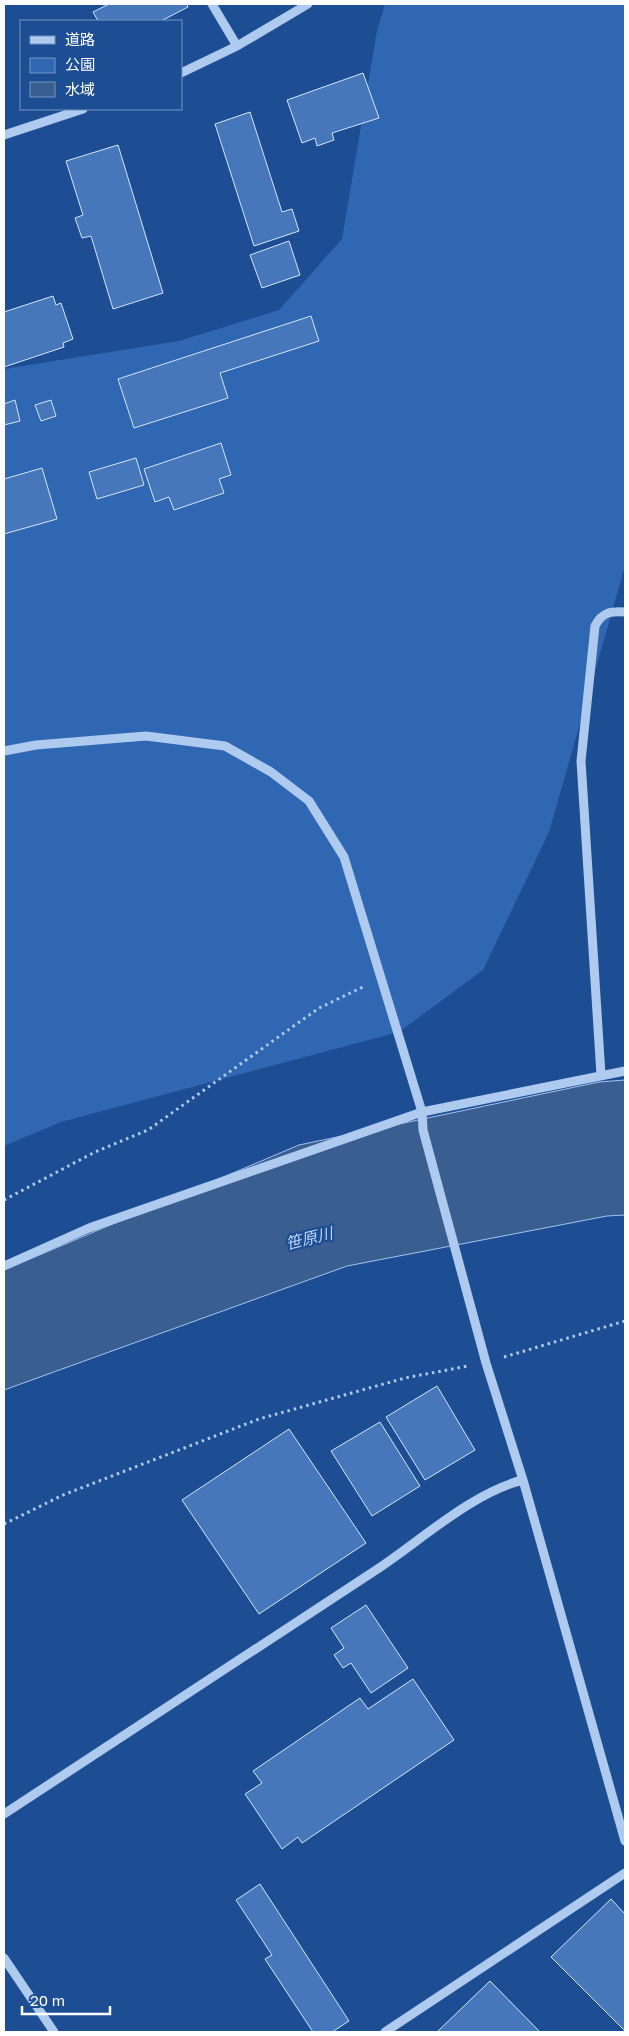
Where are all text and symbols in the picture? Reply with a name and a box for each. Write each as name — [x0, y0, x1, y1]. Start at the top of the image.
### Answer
legend — [20, 20, 182, 110]
text: 道路 — [65, 30, 95, 48]
text: 公園 — [65, 55, 95, 73]
text: 水域 — [65, 80, 95, 98]
water label: 笹原川 — [283, 1222, 337, 1254]
scale bar — [22, 1984, 110, 2016]
text: 20 m — [30, 1991, 65, 2009]

